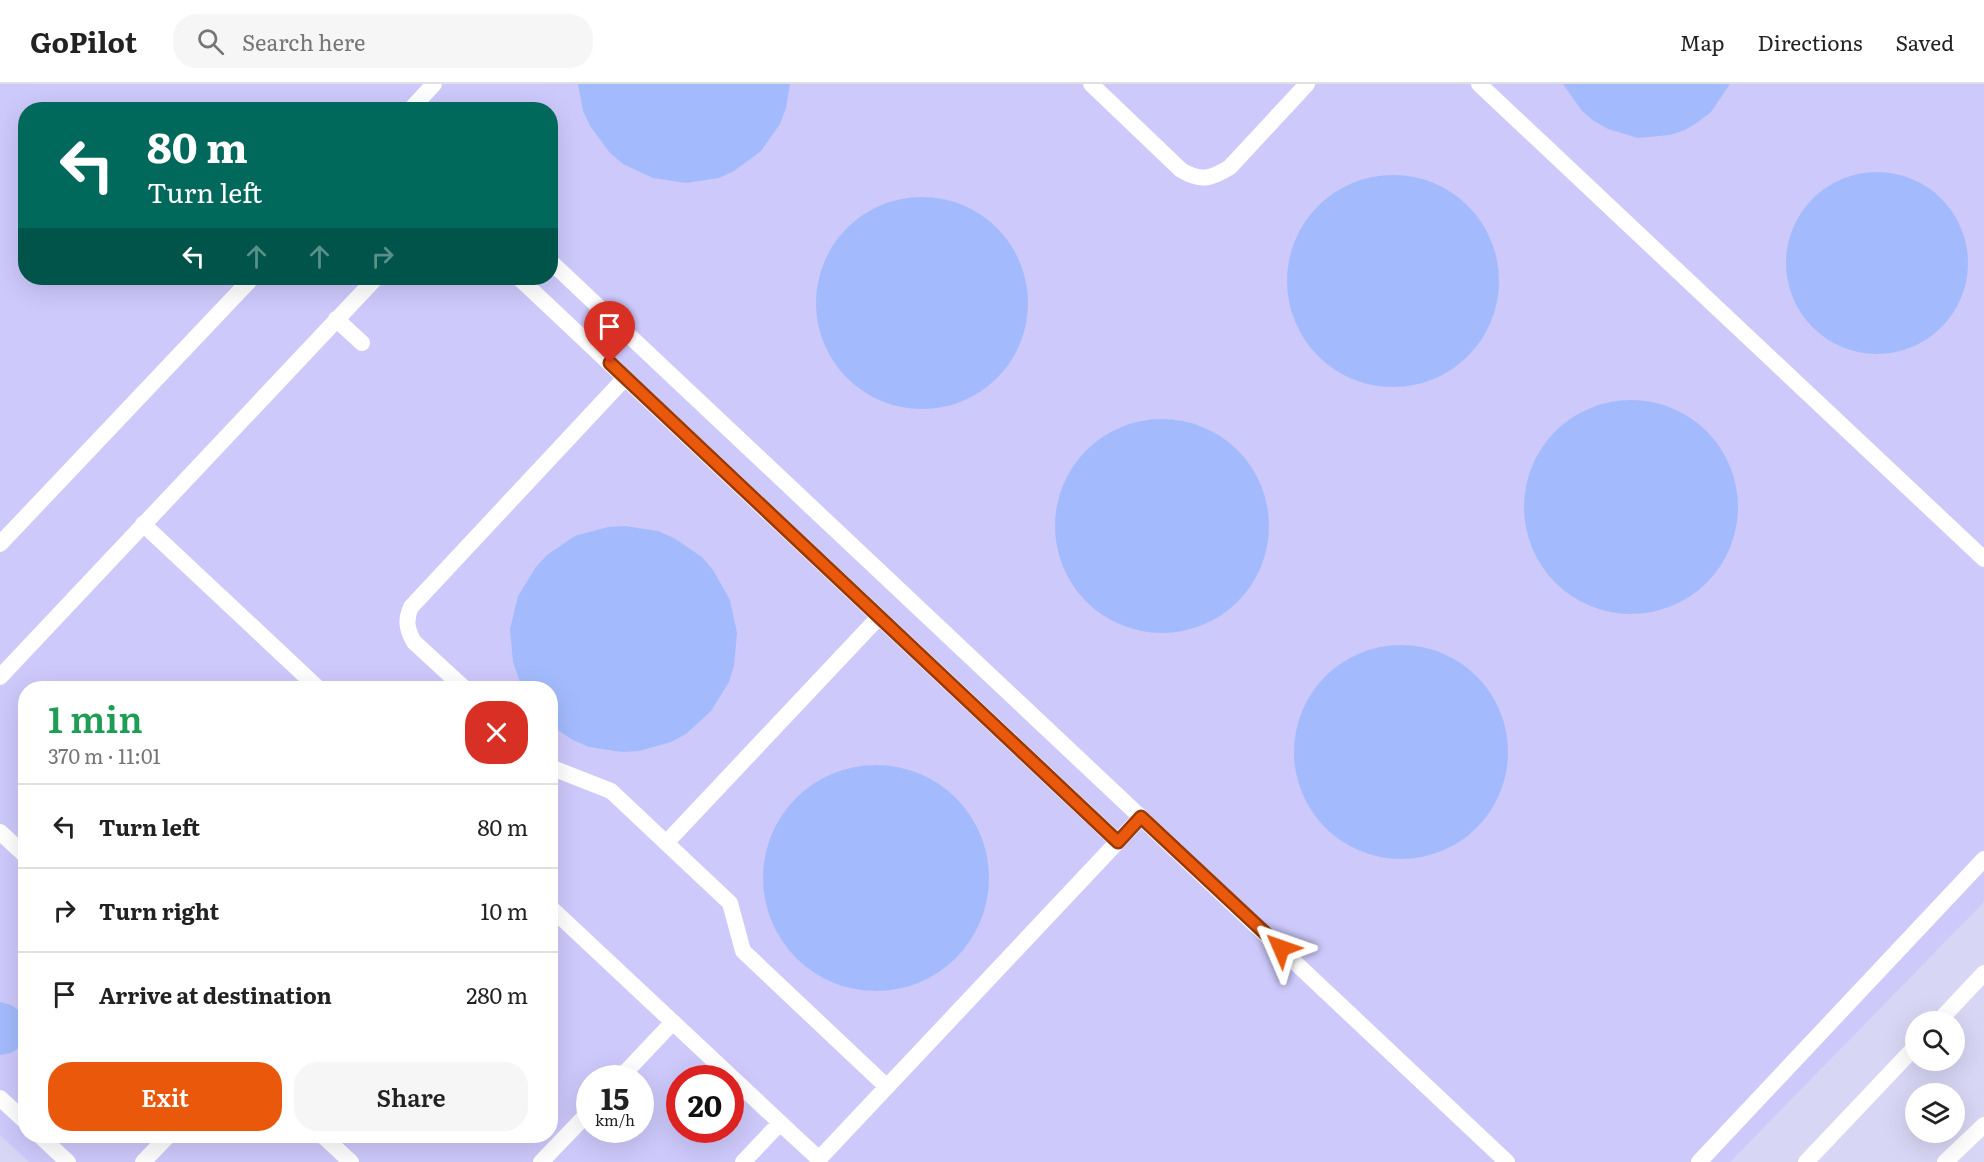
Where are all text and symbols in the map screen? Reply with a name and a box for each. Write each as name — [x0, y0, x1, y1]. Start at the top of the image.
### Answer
search box — [173, 14, 593, 68]
text: GoPilot — [30, 20, 137, 62]
icon: search — [194, 25, 227, 58]
text: Search here — [242, 25, 365, 58]
text: Map — [1680, 26, 1725, 57]
text: Directions — [1758, 26, 1863, 57]
text: Saved — [1896, 26, 1954, 57]
text: 80 m — [147, 114, 248, 176]
icon: left — [48, 126, 126, 204]
text: Turn left — [147, 171, 262, 211]
icon: left — [177, 240, 210, 273]
icon: ahead — [240, 240, 273, 273]
icon: ahead — [303, 240, 336, 273]
icon: right — [366, 240, 399, 273]
pin — [584, 301, 635, 363]
icon: arrive — [593, 310, 626, 343]
text: 1 min — [48, 691, 143, 744]
button: close — [465, 701, 528, 764]
text: 370 m · 11:01 — [48, 740, 161, 770]
icon: left — [48, 810, 81, 843]
text: Turn left — [99, 810, 200, 843]
text: 80 m — [477, 810, 528, 843]
icon: right — [48, 894, 81, 927]
text: Turn right — [99, 894, 219, 927]
text: 10 m — [481, 894, 528, 927]
position arrow — [1249, 916, 1313, 980]
icon: arrive — [48, 978, 81, 1011]
text: Arrive at destination — [99, 978, 332, 1011]
text: 280 m — [466, 978, 528, 1011]
map controls — [1905, 1011, 1965, 1143]
button: search — [1905, 1011, 1965, 1071]
button: Exit — [48, 1062, 282, 1131]
button: Share — [294, 1062, 528, 1131]
speed limit sign: 20 — [666, 1065, 744, 1143]
text: 15 — [601, 1075, 629, 1119]
button: layers — [1905, 1083, 1965, 1143]
text: km/h — [595, 1108, 635, 1131]

